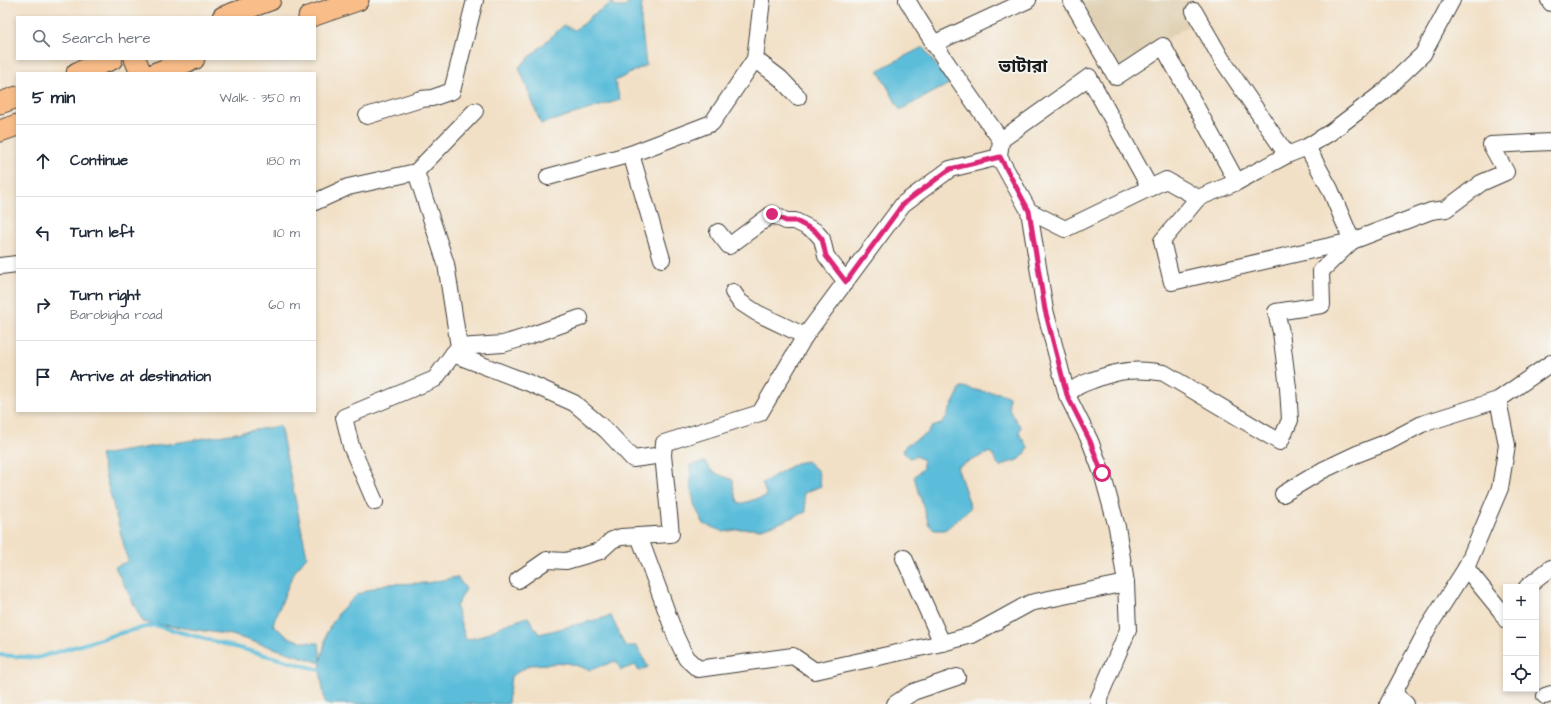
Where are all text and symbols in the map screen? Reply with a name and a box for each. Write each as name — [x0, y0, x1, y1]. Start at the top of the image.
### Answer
search box — [16, 16, 316, 60]
icon: search — [30, 27, 52, 49]
text: Search here — [62, 28, 151, 49]
district label: ভাটারা — [998, 54, 1048, 79]
text: 5 min — [32, 86, 75, 110]
text: Walk · 350 m — [220, 89, 300, 107]
icon: ahead — [32, 150, 54, 172]
text: Continue — [70, 150, 128, 171]
text: 180 m — [266, 152, 300, 170]
route end — [763, 205, 781, 223]
icon: left — [32, 222, 54, 244]
text: Turn left — [70, 222, 134, 243]
text: 110 m — [273, 224, 300, 242]
text: Turn right — [70, 285, 141, 306]
icon: right — [32, 294, 54, 316]
text: 60 m — [268, 296, 300, 314]
text: Barobigha road — [70, 306, 162, 324]
icon: arrive — [32, 366, 54, 388]
text: Arrive at destination — [70, 366, 211, 387]
route start — [1093, 464, 1111, 482]
map controls — [1503, 584, 1539, 692]
button: + — [1503, 584, 1539, 620]
button: − — [1503, 620, 1539, 656]
button: locate — [1503, 656, 1539, 692]

